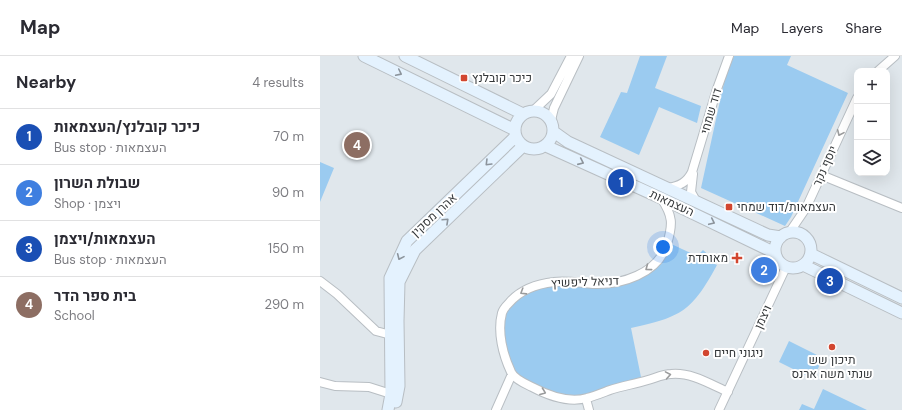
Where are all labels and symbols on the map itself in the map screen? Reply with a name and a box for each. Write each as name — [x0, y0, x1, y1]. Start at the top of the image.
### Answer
one-way arrow — [395, 68, 402, 76]
place label: כיכר קובלנץ — [472, 70, 532, 86]
marker: כיכר קובלנץ — [459, 73, 469, 83]
street label: דוד שמחי — [697, 86, 725, 136]
one-way arrow — [837, 128, 845, 136]
pin: 4 — [344, 130, 370, 160]
street label: יוסף נקר — [809, 143, 841, 189]
one-way arrow — [577, 157, 585, 165]
one-way arrow — [485, 158, 493, 166]
pin: 1 — [608, 167, 634, 197]
street label: העצמאות — [647, 186, 697, 220]
street label: אהרן מסקין — [408, 189, 461, 240]
place label: העצמאות/דוד שמחי — [737, 199, 836, 215]
marker: העצמאות/דוד שמחי — [724, 202, 734, 212]
one-way arrow — [708, 217, 715, 225]
one-way arrow — [441, 218, 449, 225]
your location — [653, 237, 673, 257]
place label: מאוחדת — [688, 250, 728, 266]
marker: מאוחדת — [731, 252, 743, 264]
one-way arrow — [396, 253, 404, 260]
pin: 2 — [751, 255, 777, 285]
one-way arrow — [645, 264, 652, 271]
pin: 3 — [817, 266, 843, 296]
street label: דניאל ליפשיץ — [551, 273, 619, 291]
one-way arrow — [521, 287, 528, 294]
street label: ויצמן — [751, 302, 775, 332]
marker: תיכון שש שנתי משה ארנס — [827, 342, 837, 352]
place label: ניגוני חיים — [714, 345, 763, 361]
marker: ניגוני חיים — [701, 348, 711, 358]
place label: תיכון שש שנתי משה ארנס — [791, 352, 873, 382]
one-way arrow — [665, 372, 671, 380]
one-way arrow — [539, 388, 546, 396]

